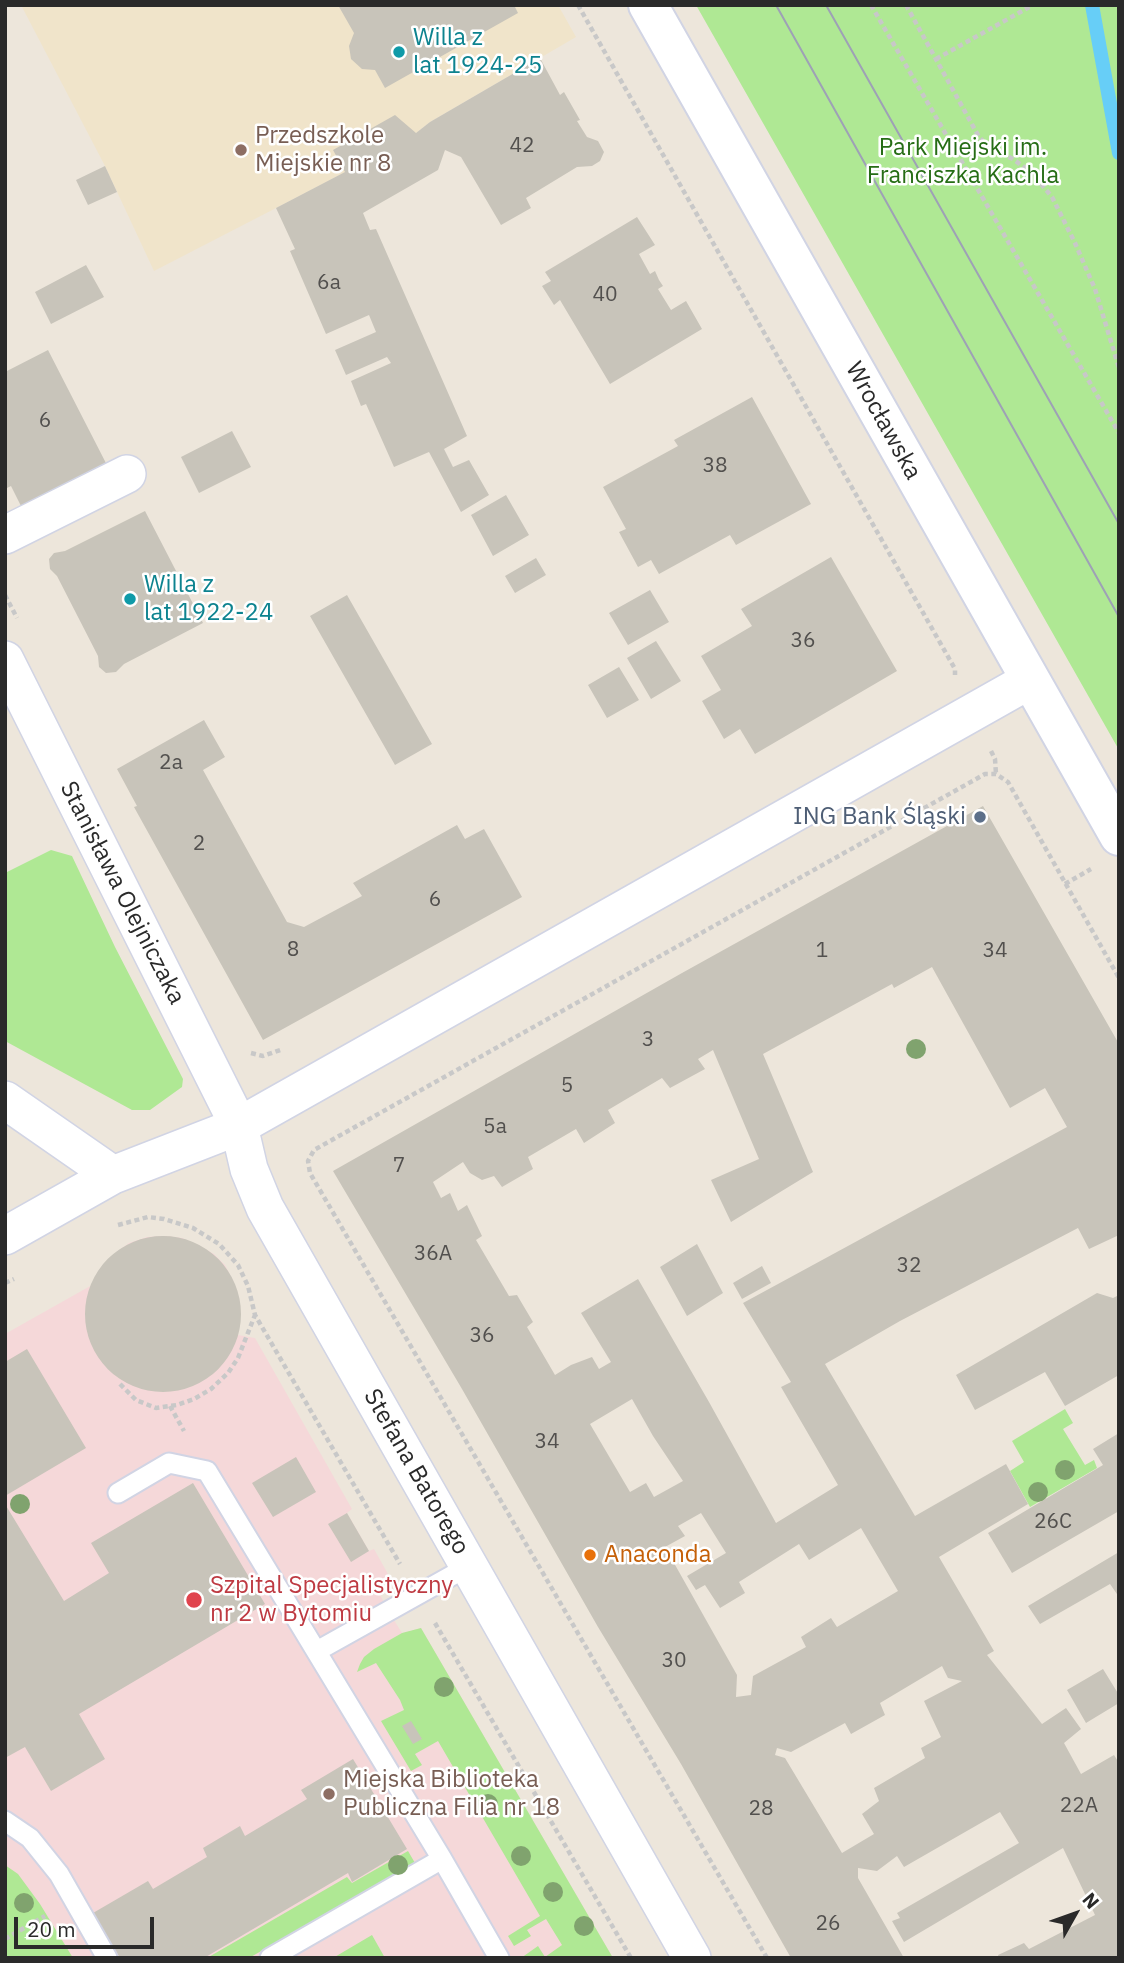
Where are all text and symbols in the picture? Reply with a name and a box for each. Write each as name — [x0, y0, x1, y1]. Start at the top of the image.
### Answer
place label: Willa z lat 1924-25 — [413, 24, 542, 80]
marker: Willa z lat 1924-25 — [391, 44, 407, 60]
place label: Przedszkole Miejskie nr 8 — [255, 122, 391, 178]
house number: 42 — [509, 133, 535, 159]
park label: Park Miejski im. Franciszka Kachla — [867, 134, 1059, 190]
marker: Przedszkole Miejskie nr 8 — [233, 142, 249, 158]
house number: 6a — [317, 270, 341, 296]
house number: 40 — [592, 282, 618, 308]
street label: Wrocławska — [839, 357, 927, 485]
house number: 6 — [39, 408, 51, 434]
house number: 38 — [702, 453, 728, 479]
place label: Willa z lat 1922-24 — [144, 571, 273, 627]
marker: Willa z lat 1922-24 — [122, 591, 138, 607]
house number: 36 — [790, 628, 816, 654]
house number: 2a — [159, 750, 183, 776]
street label: Stanisława Olejniczaka — [53, 777, 191, 1009]
place label: ING Bank Śląski — [793, 803, 966, 831]
marker: ING Bank Śląski — [972, 809, 988, 825]
house number: 2 — [193, 831, 205, 857]
house number: 6 — [429, 887, 441, 913]
house number: 8 — [287, 937, 299, 963]
house number: 1 — [816, 938, 828, 964]
house number: 34 — [982, 938, 1008, 964]
house number: 3 — [642, 1027, 654, 1053]
house number: 5 — [561, 1073, 573, 1099]
house number: 5a — [483, 1114, 507, 1140]
house number: 7 — [393, 1153, 405, 1179]
house number: 36A — [414, 1241, 452, 1267]
house number: 32 — [896, 1253, 922, 1279]
house number: 36 — [469, 1323, 495, 1349]
street label: Stefana Batorego — [357, 1384, 475, 1560]
house number: 34 — [534, 1429, 560, 1455]
house number: 26C — [1034, 1509, 1072, 1535]
place label: Anaconda — [604, 1541, 712, 1569]
marker: Anaconda — [582, 1547, 598, 1563]
place label: Szpital Specjalistyczny nr 2 w Bytomiu — [210, 1572, 453, 1628]
marker: Szpital Specjalistyczny nr 2 w Bytomiu — [184, 1590, 204, 1610]
house number: 30 — [661, 1648, 687, 1674]
place label: Miejska Biblioteka Publiczna Filia nr 18 — [343, 1766, 560, 1822]
marker: Miejska Biblioteka Publiczna Filia nr 18 — [321, 1786, 337, 1802]
house number: 22A — [1060, 1793, 1098, 1819]
house number: 28 — [748, 1796, 774, 1822]
north arrow — [1040, 1879, 1110, 1949]
text: N — [1077, 1888, 1105, 1913]
scale bar — [18, 1904, 158, 1948]
house number: 26 — [815, 1911, 841, 1937]
text: 20 m — [27, 1915, 76, 1943]

